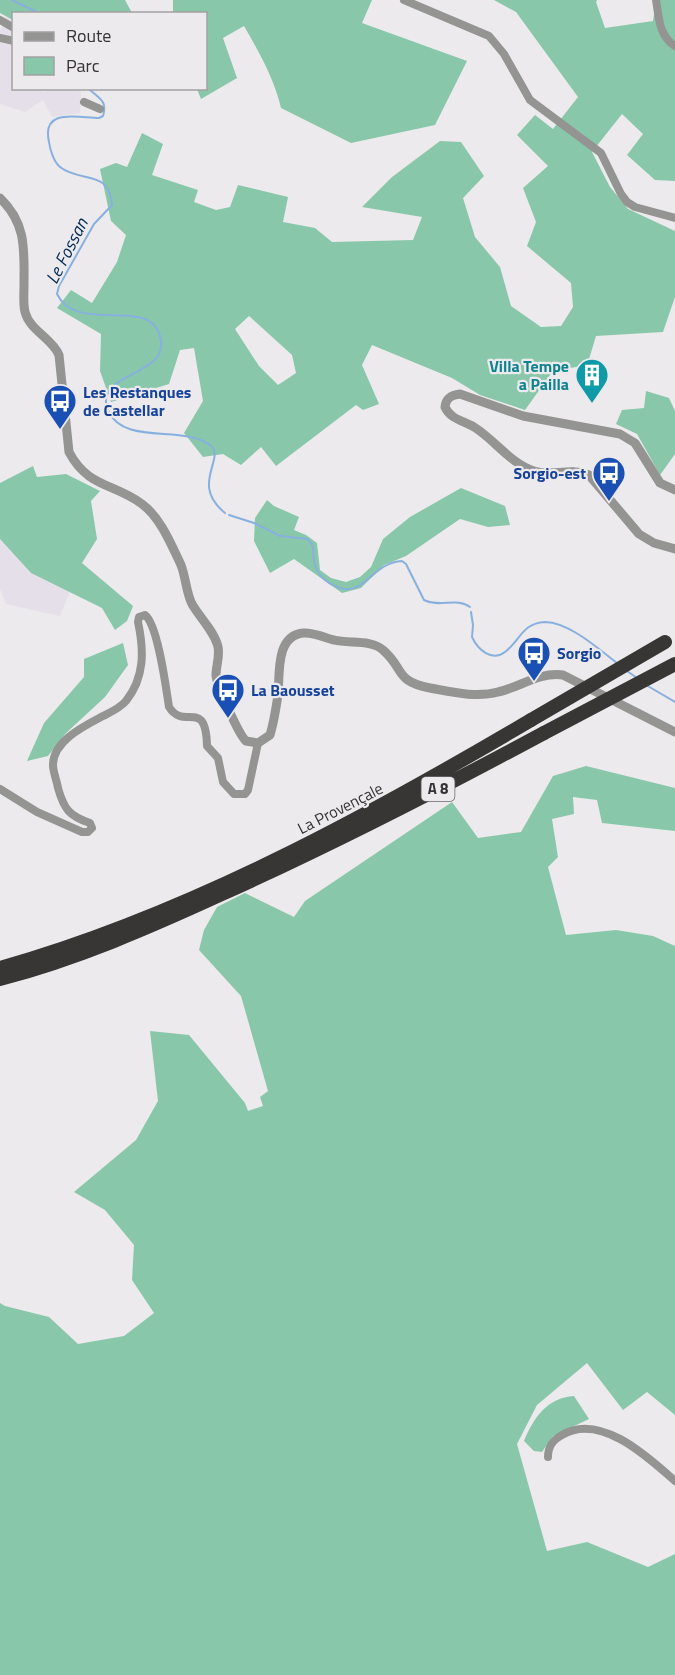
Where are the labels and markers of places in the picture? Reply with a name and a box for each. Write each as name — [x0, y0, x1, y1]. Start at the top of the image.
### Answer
place label: Villa Tempe a Pailla — [489, 354, 569, 396]
building icon: Villa Tempe a Pailla — [574, 357, 610, 404]
place label: Les Restanques de Castellar — [83, 380, 191, 422]
bus stop icon: Les Restanques de Castellar — [42, 383, 78, 430]
bus stop icon: Sorgio-est — [591, 455, 627, 502]
place label: Sorgio-est — [514, 461, 586, 485]
bus stop icon: Sorgio — [516, 635, 552, 682]
place label: Sorgio — [557, 641, 601, 665]
bus stop icon: La Baousset — [210, 672, 246, 719]
place label: La Baousset — [251, 678, 335, 702]

